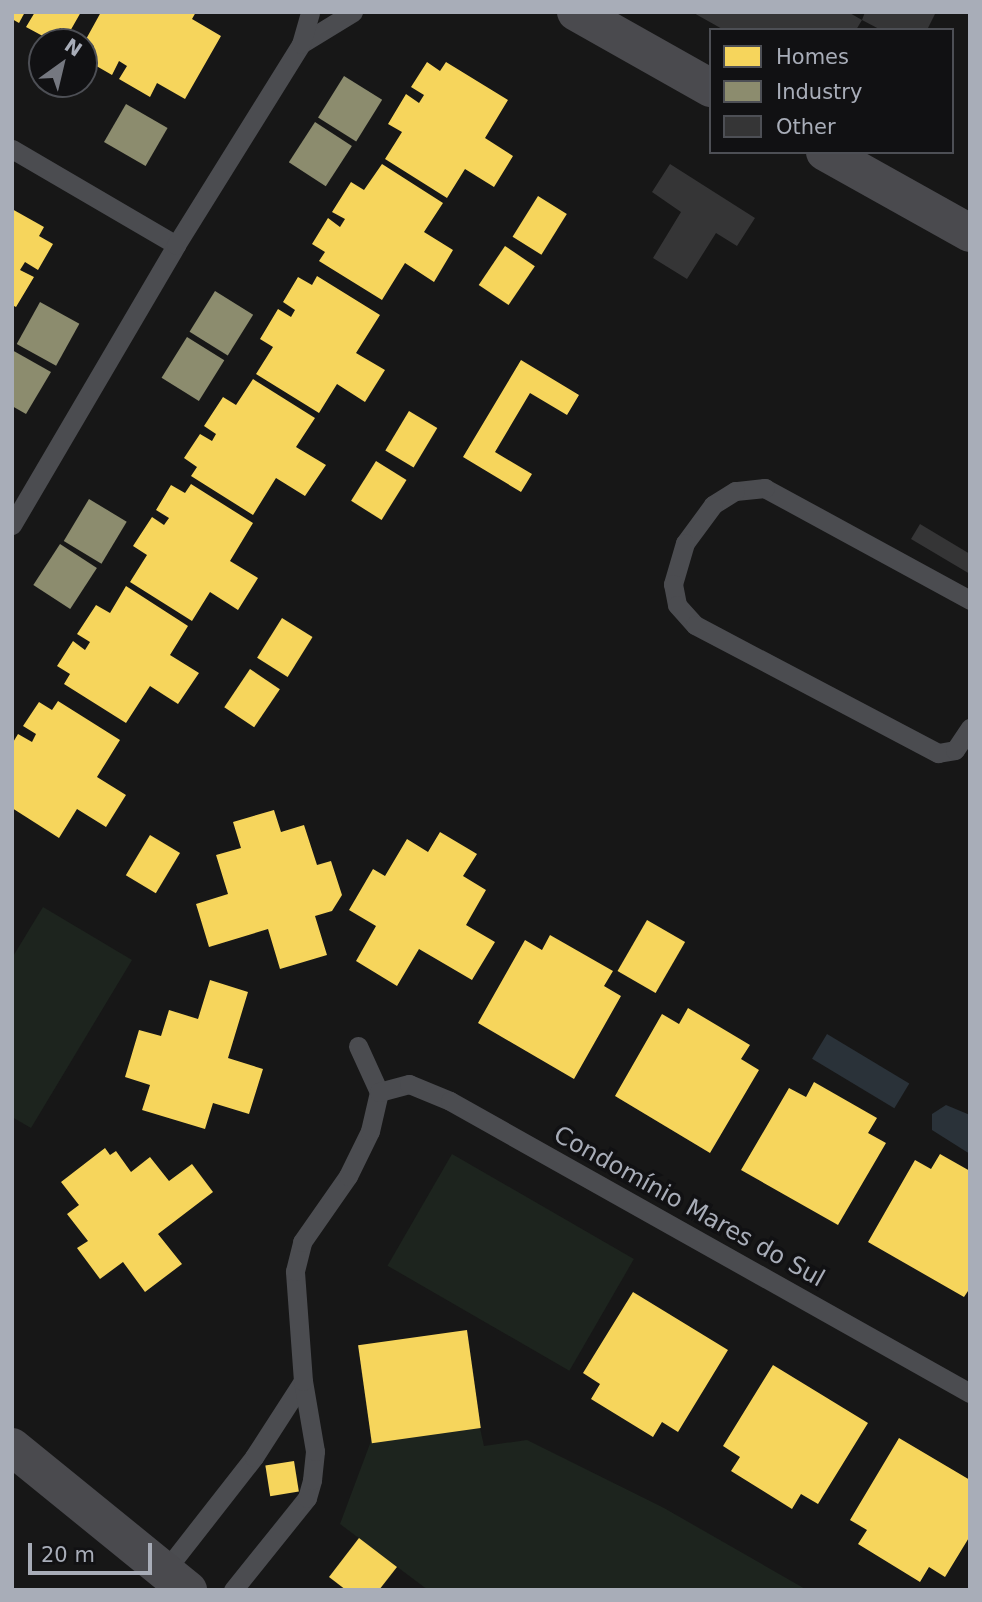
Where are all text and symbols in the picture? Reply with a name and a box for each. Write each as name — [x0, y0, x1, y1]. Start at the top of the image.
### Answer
north arrow — [28, 28, 98, 98]
legend — [709, 28, 954, 154]
text: N — [61, 34, 86, 61]
text: Homes — [776, 45, 849, 69]
text: Industry — [776, 80, 862, 104]
text: Other — [776, 115, 836, 139]
street label: Condomínio Mares do Sul — [549, 1120, 829, 1294]
scale bar — [32, 1528, 156, 1572]
text: 20 m — [41, 1543, 95, 1567]

